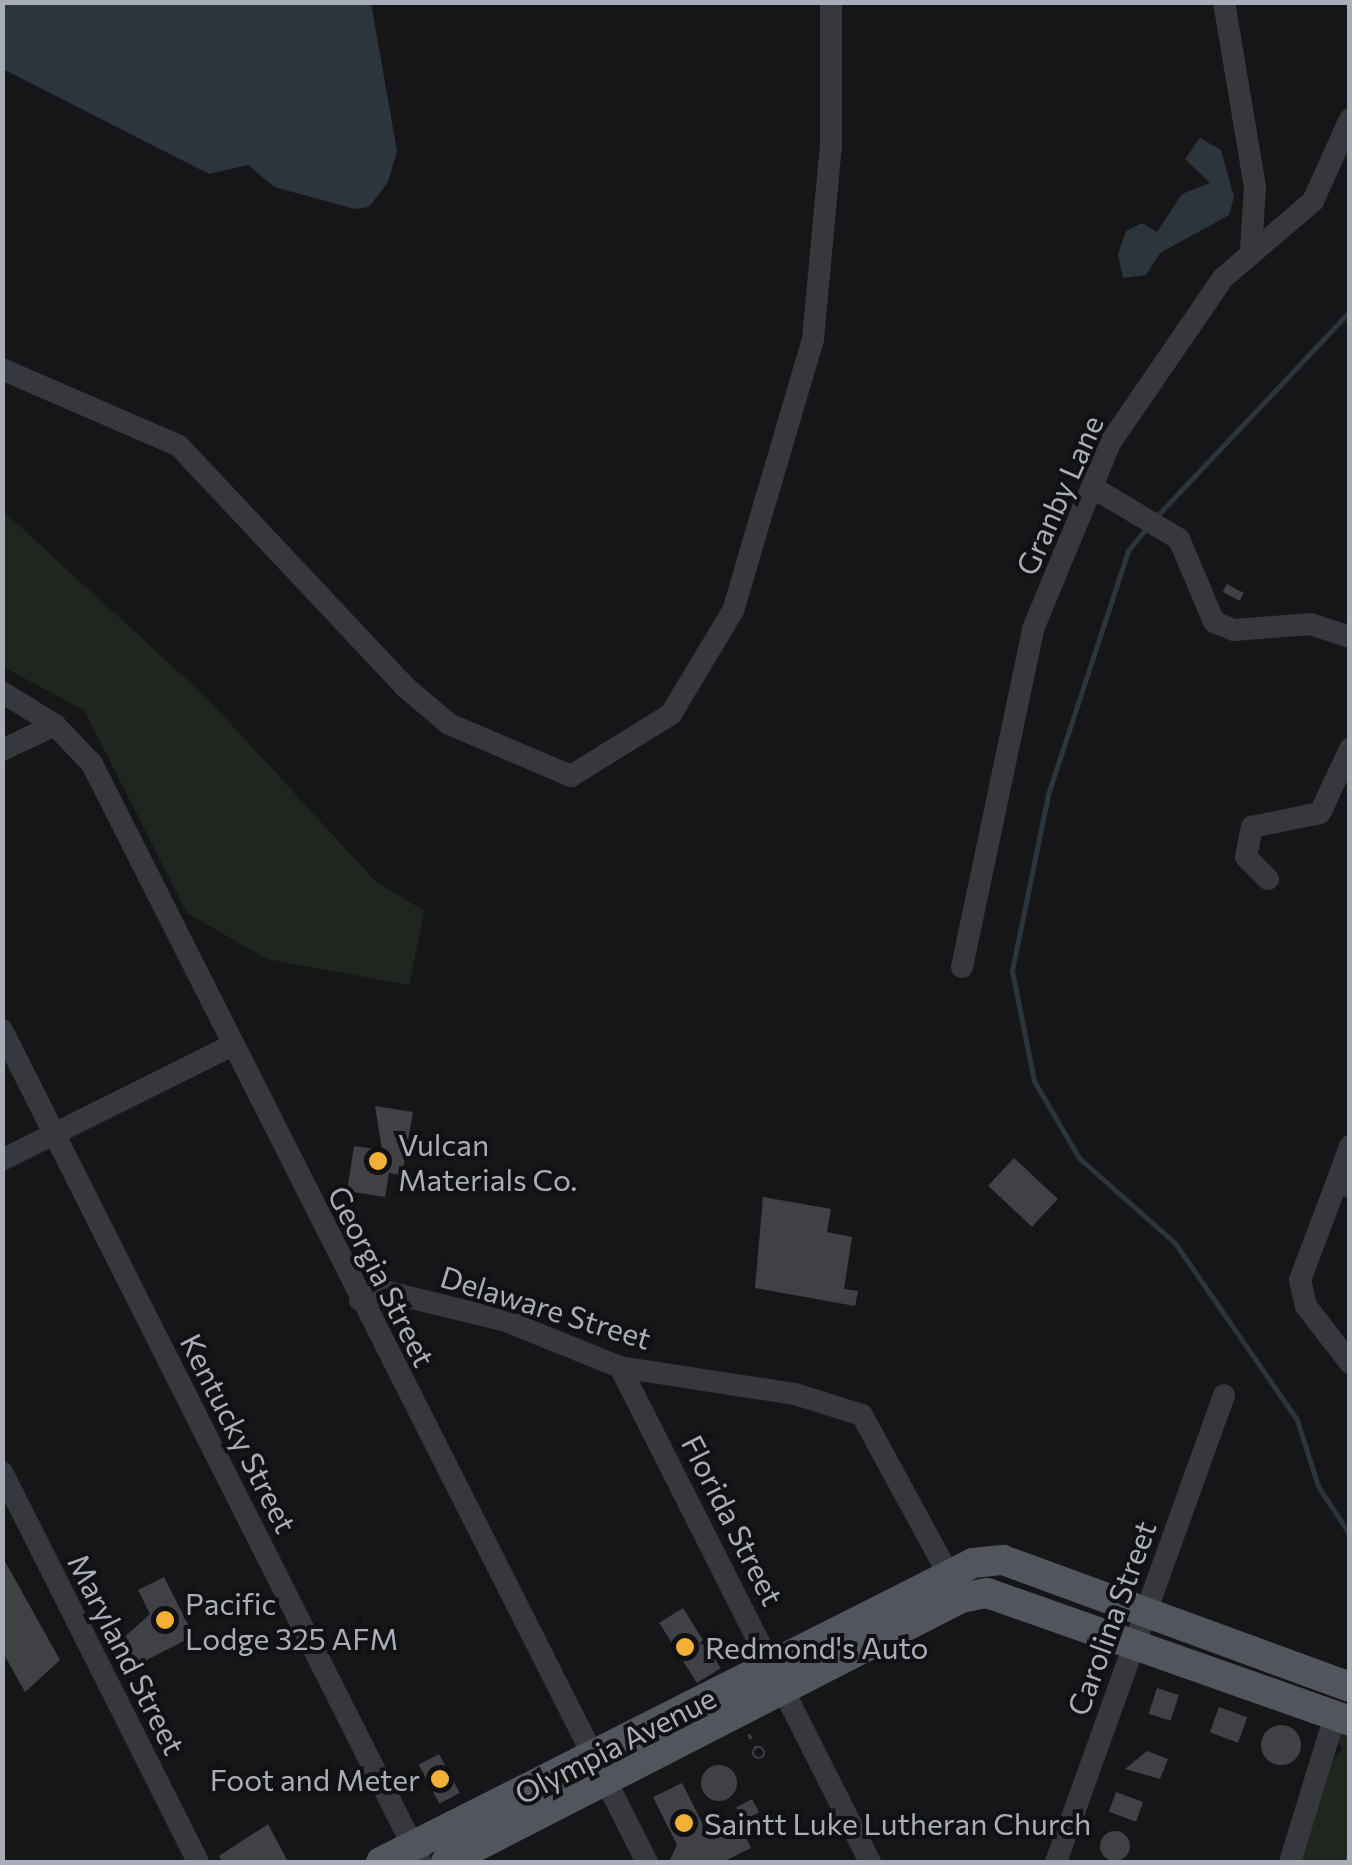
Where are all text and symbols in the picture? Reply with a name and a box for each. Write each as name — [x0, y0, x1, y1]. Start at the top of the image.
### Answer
street label: Granby Lane — [1008, 410, 1110, 580]
place label: Vulcan Materials Co. — [398, 1126, 577, 1196]
marker: Vulcan Materials Co. — [367, 1150, 389, 1172]
street label: Georgia Street — [321, 1180, 443, 1372]
street label: Delaware Street — [436, 1258, 656, 1356]
street label: Kentucky Street — [173, 1328, 305, 1538]
street label: Florida Street — [675, 1429, 791, 1611]
street label: Carolina Street — [1059, 1516, 1163, 1720]
street label: Maryland Street — [61, 1548, 193, 1760]
place label: Pacific Lodge 325 AFM — [185, 1585, 398, 1656]
marker: Pacific Lodge 325 AFM — [154, 1609, 176, 1631]
place label: Redmond's Auto — [705, 1629, 928, 1665]
marker: Redmond's Auto — [674, 1636, 696, 1658]
street label: Olympia Avenue — [508, 1679, 722, 1811]
place label: Foot and Meter — [210, 1761, 420, 1797]
marker: Foot and Meter — [429, 1768, 451, 1790]
place label: Saintt Luke Lutheran Church — [704, 1805, 1091, 1841]
marker: Saintt Luke Lutheran Church — [673, 1812, 695, 1834]

